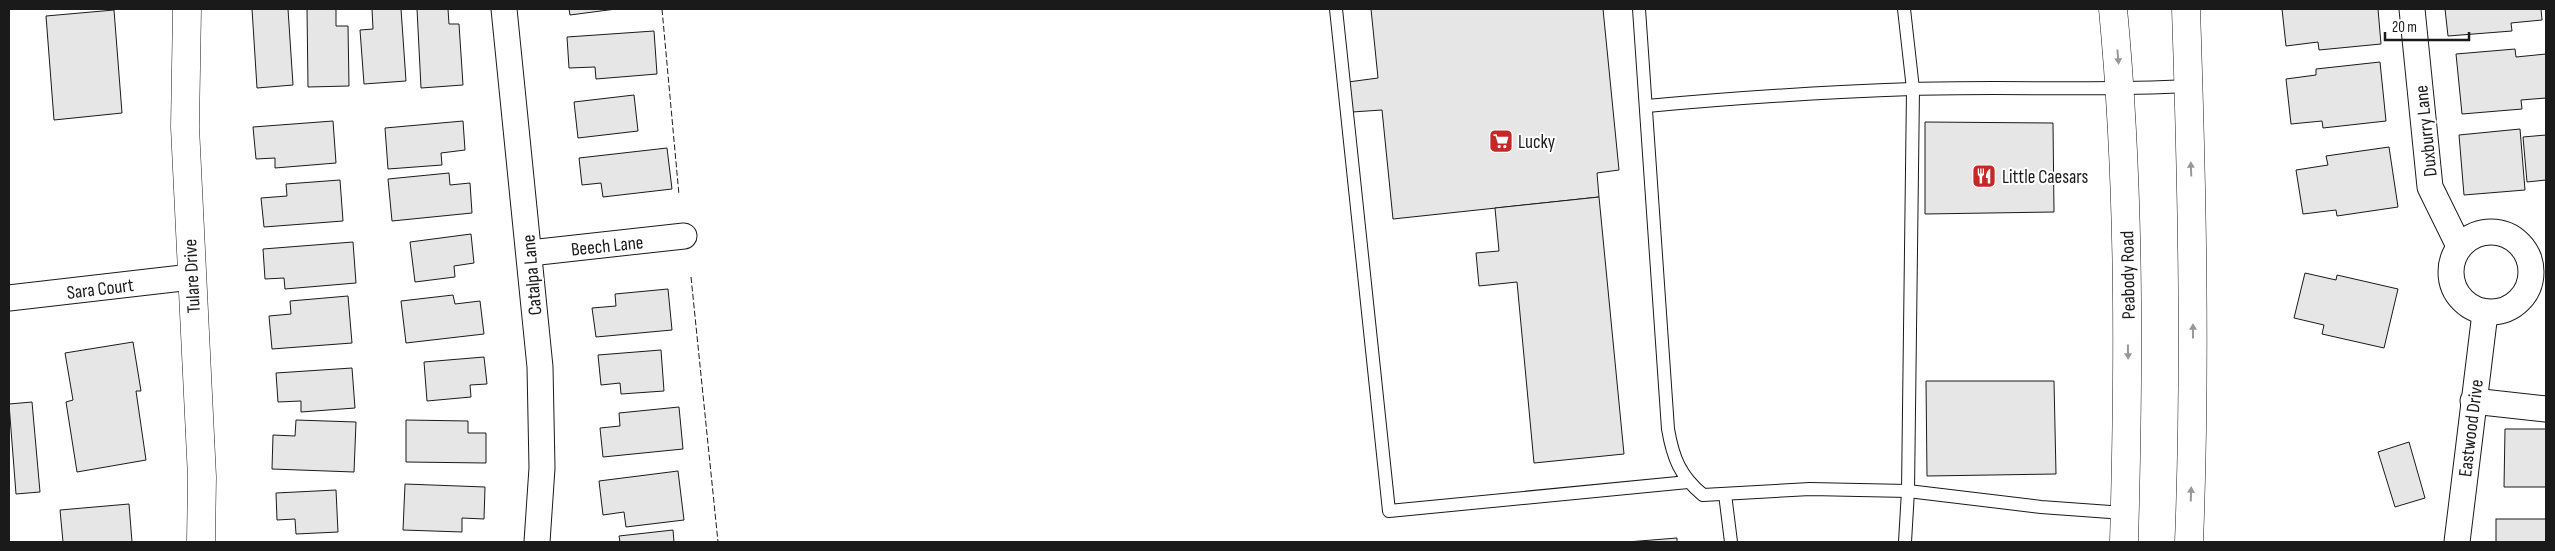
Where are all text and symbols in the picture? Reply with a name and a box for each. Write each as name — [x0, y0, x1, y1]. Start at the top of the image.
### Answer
scale bar — [2385, 10, 2469, 42]
text: 20 m — [2392, 18, 2417, 37]
one-way arrow — [2114, 50, 2122, 66]
street label: Duxburry Lane — [2410, 84, 2443, 178]
supermarket icon: Lucky — [1488, 128, 1514, 154]
place label: Lucky — [1518, 131, 1556, 154]
one-way arrow — [2187, 160, 2195, 176]
restaurant icon: Little Caesars — [1971, 163, 1997, 189]
place label: Little Caesars — [2002, 166, 2088, 189]
street label: Peabody Road — [2116, 230, 2141, 320]
street label: Beech Lane — [570, 231, 644, 262]
street label: Catalpa Lane — [518, 233, 547, 316]
street label: Tulare Drive — [179, 238, 206, 314]
street label: Sara Court — [65, 274, 135, 305]
one-way arrow — [2189, 323, 2197, 339]
one-way arrow — [2124, 344, 2132, 360]
street label: Eastwood Drive — [2454, 378, 2489, 478]
one-way arrow — [2187, 485, 2195, 501]

